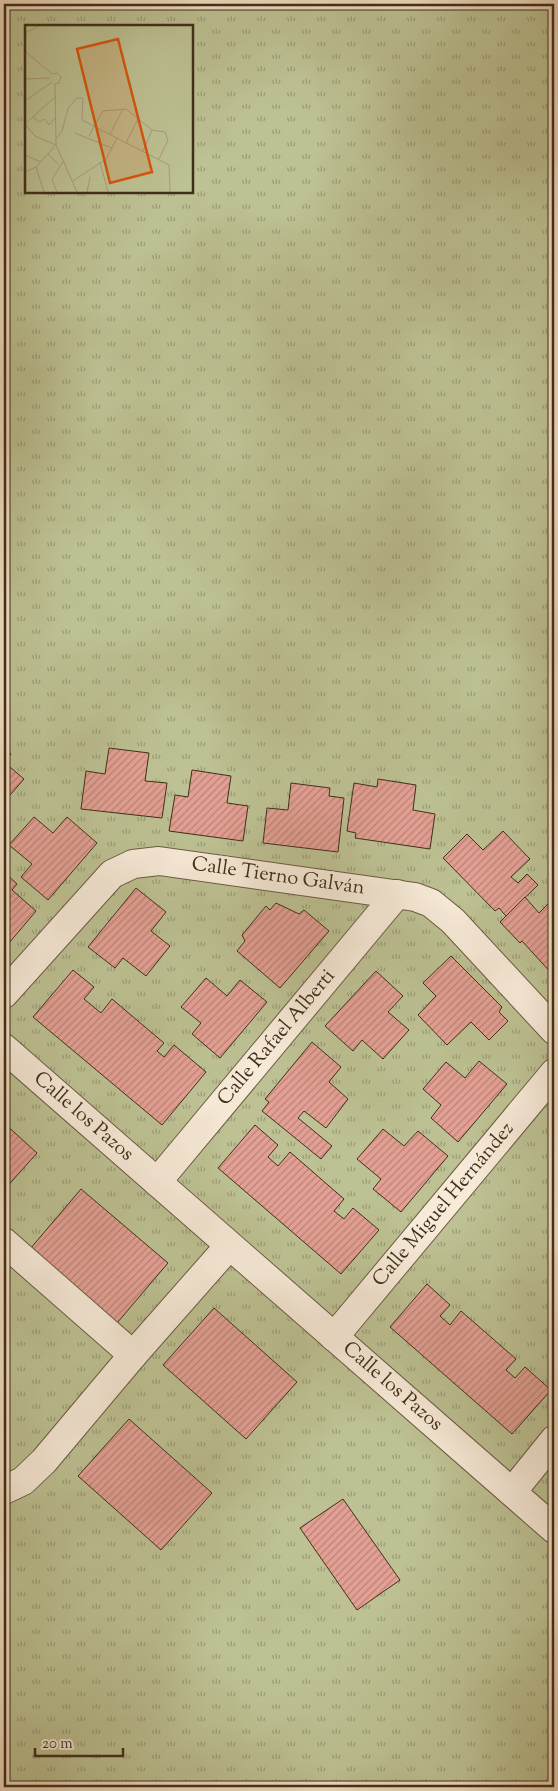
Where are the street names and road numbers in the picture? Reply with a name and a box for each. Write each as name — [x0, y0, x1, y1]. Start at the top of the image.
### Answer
street label: Calle Tierno Galván — [190, 851, 367, 904]
street label: Calle Rafael Alberti — [211, 963, 343, 1113]
street label: Calle los Pazos — [26, 1065, 140, 1169]
street label: Calle Miguel Hernández — [366, 1116, 522, 1294]
street label: Calle los Pazos — [335, 1335, 449, 1439]

